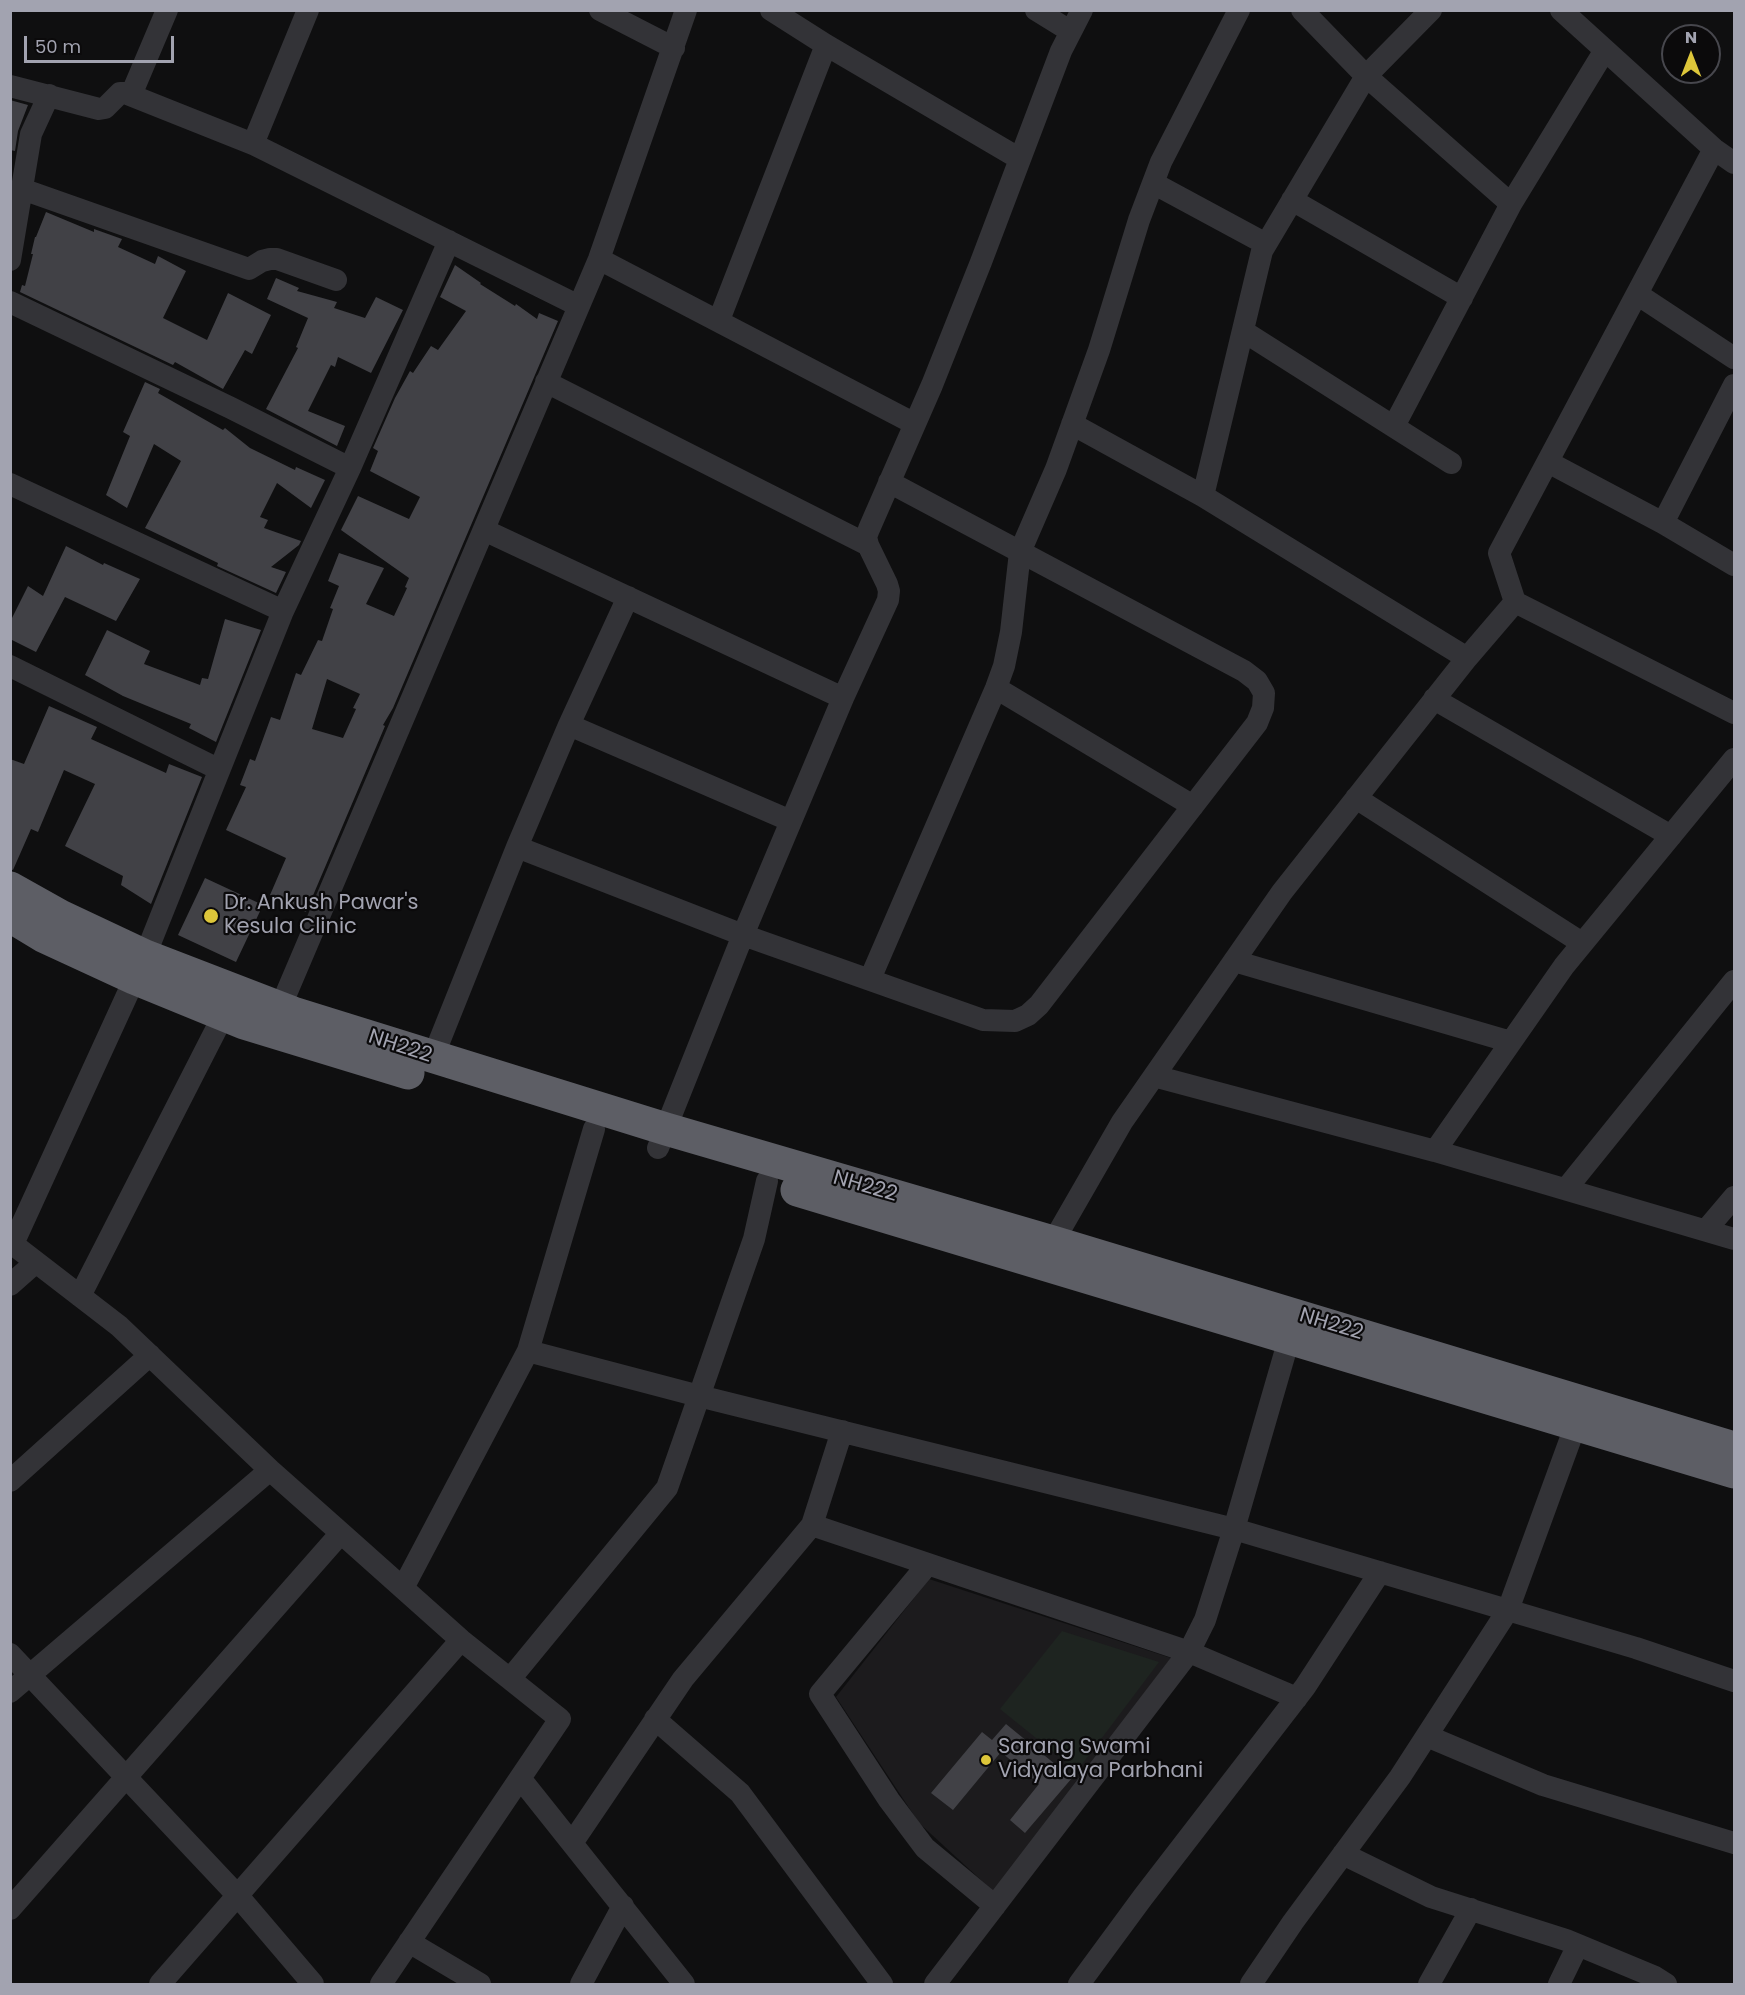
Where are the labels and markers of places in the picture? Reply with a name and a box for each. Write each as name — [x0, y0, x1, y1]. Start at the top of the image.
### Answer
place label: Dr. Ankush Pawar's Kesula Clinic — [224, 891, 418, 941]
marker: Dr. Ankush Pawar's Kesula Clinic — [202, 907, 220, 925]
place label: Sarang Swami Vidyalaya Parbhani — [998, 1735, 1203, 1785]
marker: Sarang Swami Vidyalaya Parbhani — [979, 1753, 993, 1767]

